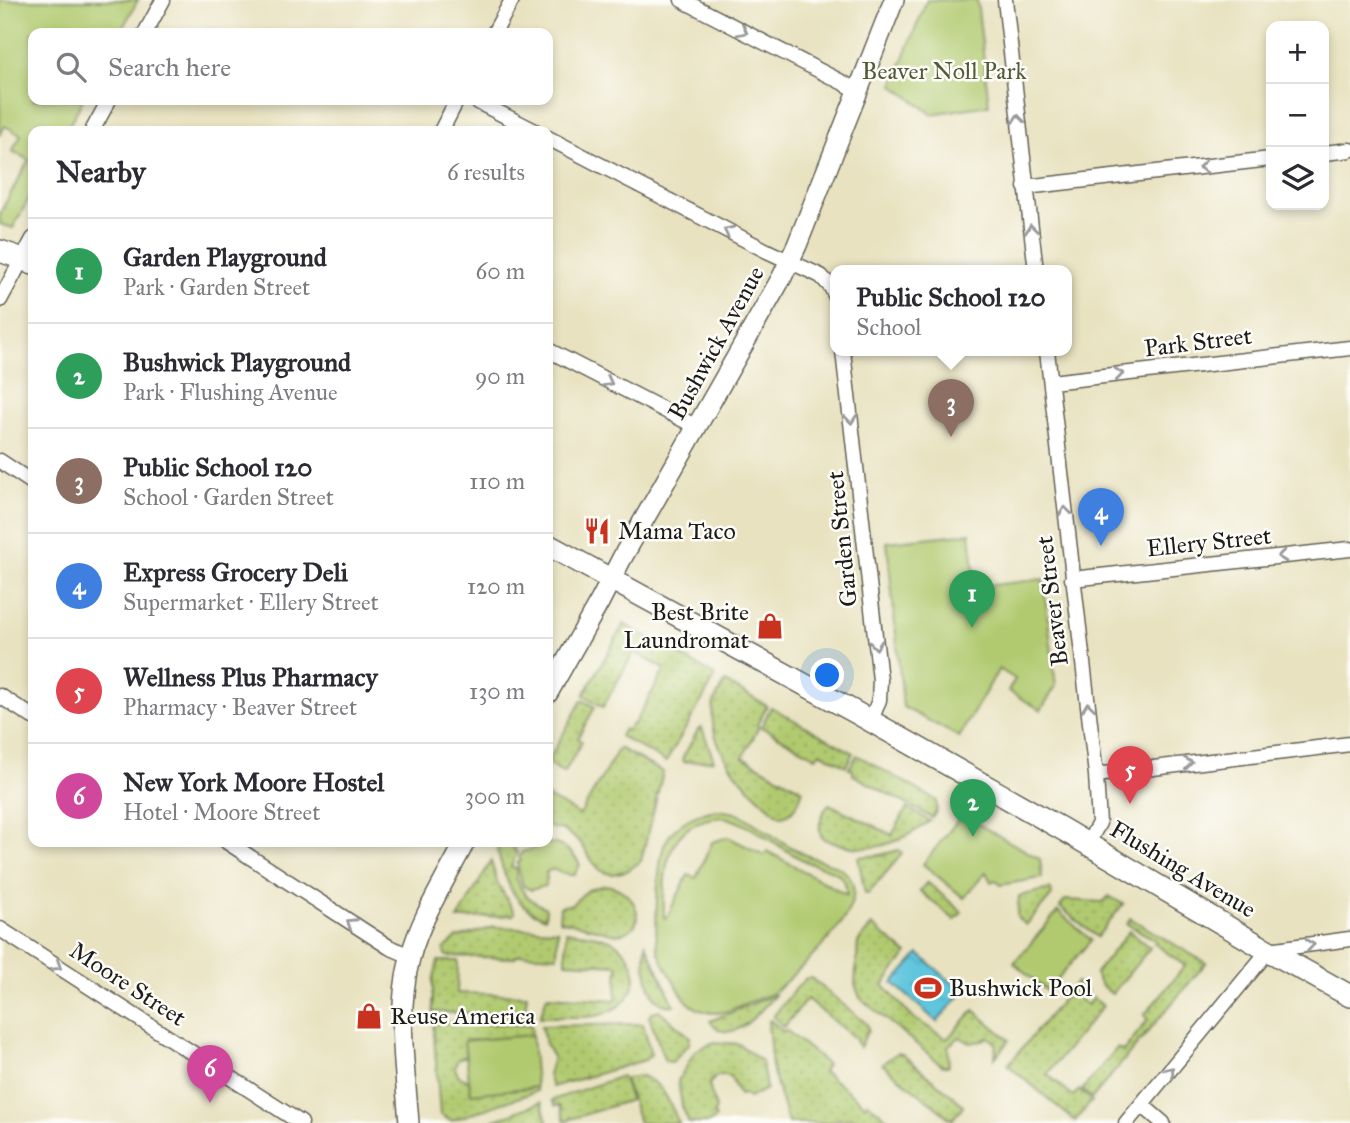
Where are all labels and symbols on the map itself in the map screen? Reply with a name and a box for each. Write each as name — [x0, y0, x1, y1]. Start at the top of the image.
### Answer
one-way arrow — [735, 23, 748, 37]
park label: Beaver Noll Park — [862, 56, 1027, 86]
one-way arrow — [1011, 113, 1026, 124]
one-way arrow — [1198, 159, 1209, 174]
one-way arrow — [1024, 223, 1039, 235]
one-way arrow — [723, 226, 736, 240]
street label: Bushwick Avenue — [661, 261, 771, 425]
street label: Park Street — [1142, 320, 1254, 363]
one-way arrow — [1113, 367, 1125, 382]
one-way arrow — [601, 373, 614, 387]
pin: 3 — [928, 379, 974, 437]
one-way arrow — [843, 414, 858, 425]
street label: Garden Street — [820, 469, 864, 608]
pin: 4 — [1078, 488, 1124, 546]
one-way arrow — [1057, 505, 1072, 517]
restaurant icon: Mama Taco — [582, 516, 612, 546]
place label: Mama Taco — [618, 516, 736, 546]
street label: Ellery Street — [1145, 520, 1273, 563]
street label: Beaver Street — [1029, 534, 1075, 668]
one-way arrow — [1276, 549, 1288, 564]
pin: 1 — [949, 570, 995, 628]
place label: Best Brite Laundromat — [623, 597, 749, 655]
shop icon: Best Brite Laundromat — [755, 611, 785, 641]
one-way arrow — [869, 639, 884, 651]
your location — [810, 658, 844, 692]
one-way arrow — [1080, 701, 1095, 713]
pin: 5 — [1107, 746, 1153, 804]
one-way arrow — [1182, 756, 1194, 771]
pin: 2 — [950, 779, 996, 837]
street label: Flushing Avenue — [1105, 814, 1261, 924]
one-way arrow — [346, 918, 359, 931]
street label: Moore Street — [64, 935, 192, 1033]
one-way arrow — [1304, 937, 1315, 952]
one-way arrow — [50, 957, 63, 970]
sports icon: Bushwick Pool — [913, 973, 943, 1003]
place label: Bushwick Pool — [949, 973, 1093, 1003]
shop icon: Reuse America — [354, 1001, 384, 1031]
place label: Reuse America — [390, 1001, 536, 1031]
pin: 6 — [187, 1045, 233, 1103]
one-way arrow — [1161, 1066, 1174, 1078]

